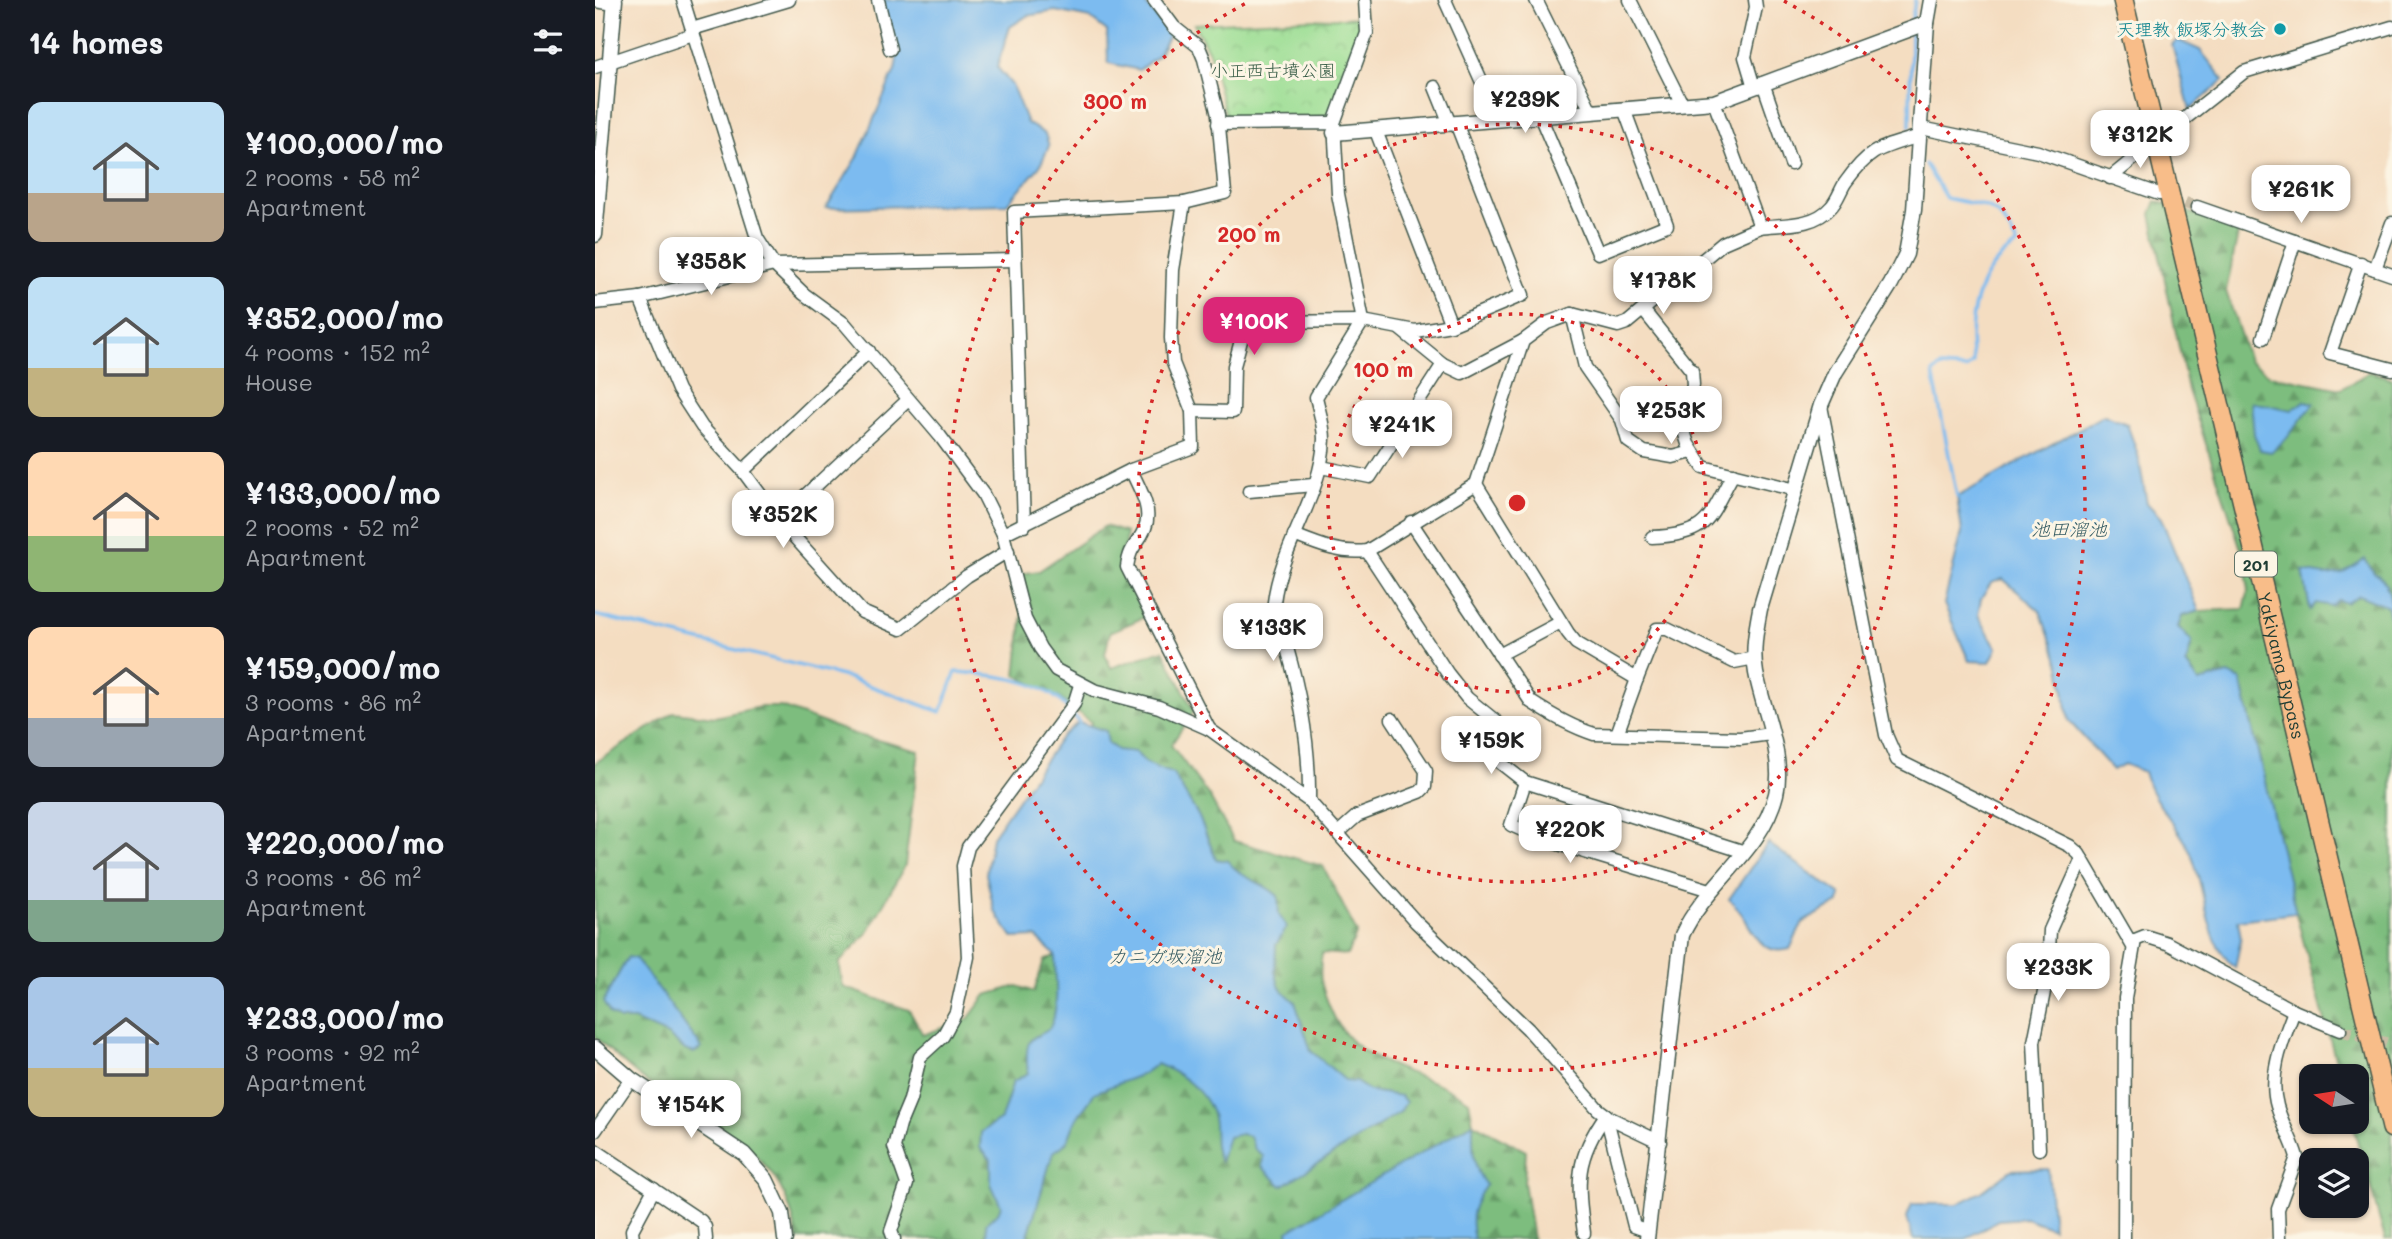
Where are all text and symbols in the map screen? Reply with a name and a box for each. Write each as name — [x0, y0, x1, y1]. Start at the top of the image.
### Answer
place label: 天理教 飯塚分教会 — [2116, 17, 2266, 41]
marker: 天理教 飯塚分教会 — [2272, 21, 2288, 37]
text: 14 homes — [28, 22, 164, 62]
icon: filters — [529, 23, 567, 61]
park label: 小正西古墳公園 — [1210, 58, 1336, 82]
pin: ¥239K — [1476, 76, 1574, 135]
text: ¥239K — [1490, 83, 1560, 113]
text: 300 m — [1083, 87, 1147, 114]
pin: ¥312K — [2091, 110, 2189, 170]
text: ¥312K — [2106, 118, 2174, 148]
text: ¥100,000/mo — [245, 122, 443, 162]
icon: home — [84, 130, 168, 214]
text: 2 rooms · 58 m² — [245, 162, 420, 192]
pin: ¥261K — [2252, 166, 2350, 225]
text: ¥261K — [2267, 173, 2335, 203]
text: Apartment — [245, 192, 367, 222]
text: 200 m — [1218, 220, 1280, 247]
pin: ¥358K — [662, 238, 760, 297]
text: ¥358K — [675, 245, 747, 275]
pin: ¥178K — [1614, 256, 1712, 316]
text: ¥178K — [1629, 264, 1697, 294]
text: ¥352,000/mo — [245, 297, 444, 337]
pin: ¥100K — [1205, 298, 1303, 357]
icon: home — [84, 305, 168, 389]
text: ¥100K — [1219, 305, 1289, 335]
text: 4 rooms · 152 m² — [245, 337, 430, 367]
text: 100 m — [1353, 355, 1413, 382]
text: House — [245, 367, 313, 397]
pin: ¥253K — [1622, 386, 1720, 446]
text: ¥253K — [1636, 394, 1706, 424]
pin: ¥241K — [1353, 400, 1451, 460]
text: ¥241K — [1368, 408, 1436, 438]
text: ¥133,000/mo — [245, 472, 441, 512]
icon: home — [84, 480, 168, 564]
pin: ¥352K — [734, 490, 832, 550]
centre of rings — [1505, 491, 1529, 515]
text: ¥352K — [748, 498, 818, 528]
text: 2 rooms · 52 m² — [245, 512, 419, 542]
water label: 池田溜池 — [2031, 516, 2108, 541]
text: Apartment — [245, 542, 367, 572]
road number: 201 — [2235, 552, 2277, 576]
street label: Yakiyama Bypass — [2253, 589, 2311, 741]
pin: ¥133K — [1224, 604, 1322, 663]
text: ¥133K — [1239, 611, 1307, 641]
text: ¥159,000/mo — [245, 647, 440, 687]
icon: home — [84, 655, 168, 739]
text: 3 rooms · 86 m² — [245, 687, 421, 717]
pin: ¥159K — [1442, 716, 1540, 776]
text: Apartment — [245, 717, 367, 747]
text: ¥159K — [1457, 724, 1525, 754]
pin: ¥220K — [1521, 806, 1619, 865]
text: ¥220K — [1535, 813, 1605, 843]
text: ¥220,000/mo — [245, 822, 444, 862]
icon: home — [84, 830, 168, 914]
text: 3 rooms · 86 m² — [245, 862, 421, 892]
text: Apartment — [245, 892, 367, 922]
water label: カニガ坂溜池 — [1108, 943, 1223, 968]
pin: ¥233K — [2009, 944, 2107, 1003]
text: ¥233K — [2023, 951, 2093, 981]
text: ¥233,000/mo — [245, 997, 444, 1037]
icon: home — [84, 1005, 168, 1089]
text: 3 rooms · 92 m² — [245, 1037, 420, 1067]
north arrow — [2299, 1064, 2369, 1134]
map controls — [2299, 1064, 2369, 1218]
text: Apartment — [245, 1067, 367, 1097]
pin: ¥154K — [642, 1080, 740, 1140]
text: ¥154K — [657, 1088, 725, 1118]
button: layers — [2299, 1148, 2369, 1218]

